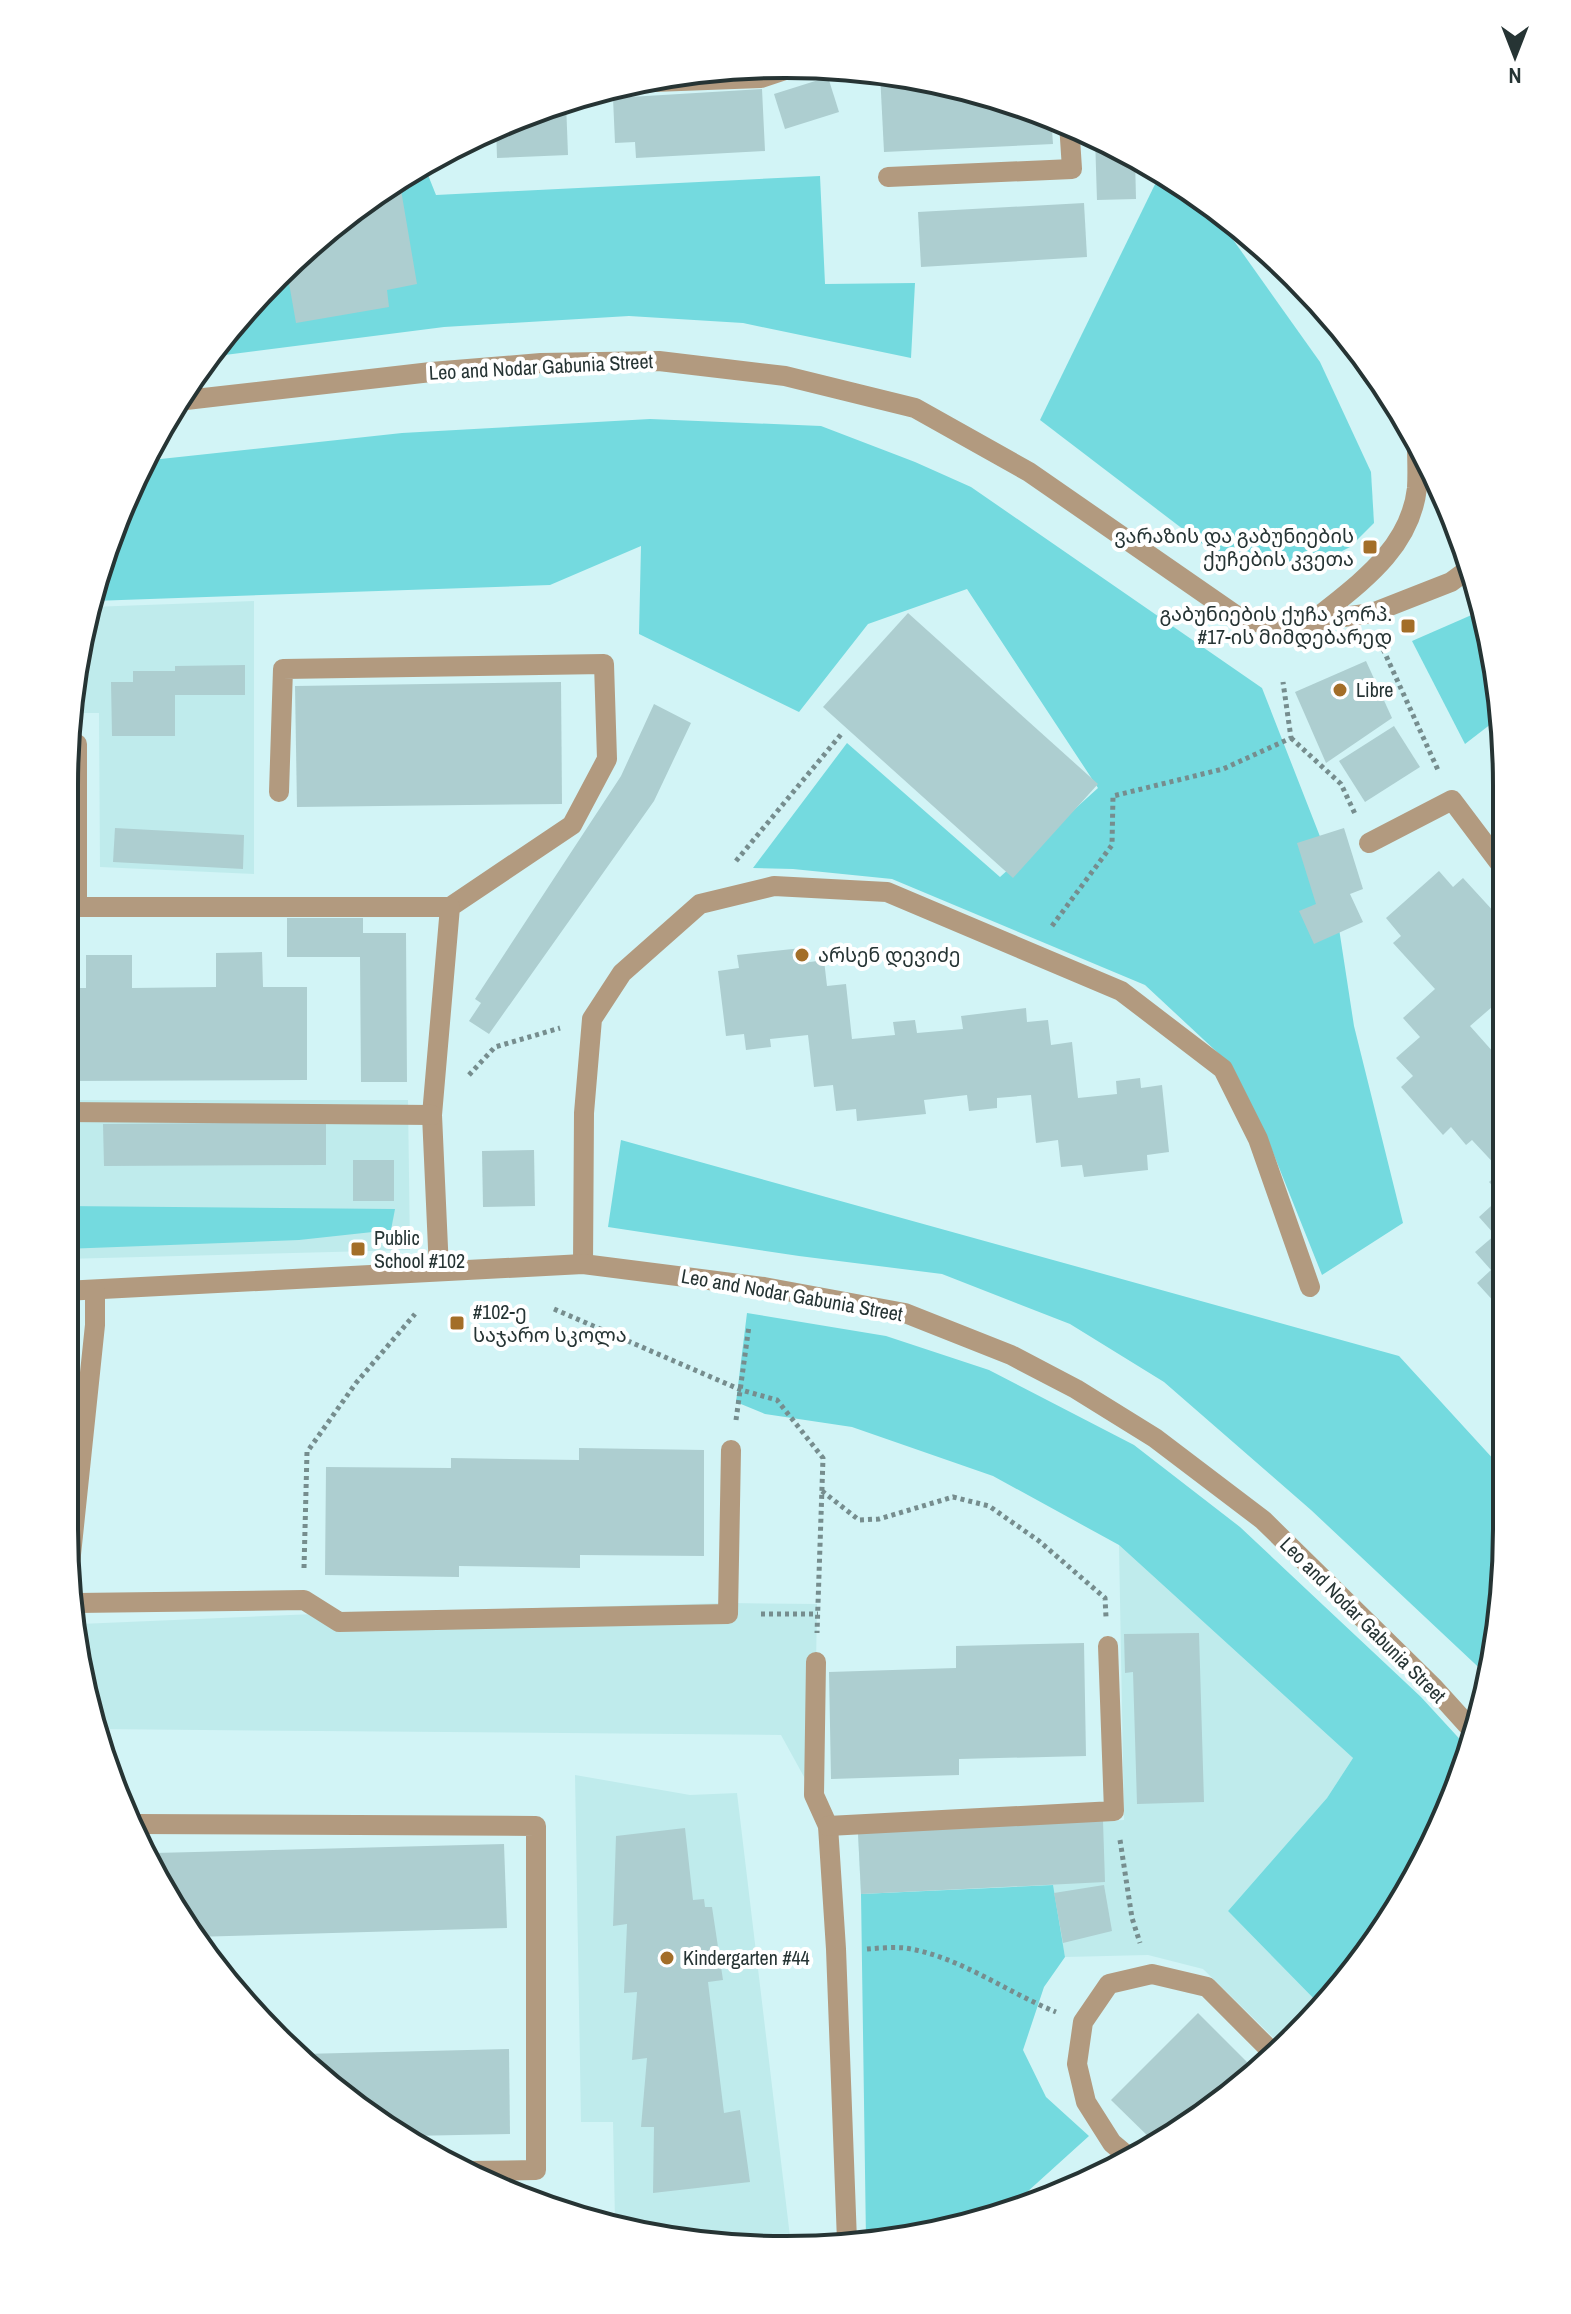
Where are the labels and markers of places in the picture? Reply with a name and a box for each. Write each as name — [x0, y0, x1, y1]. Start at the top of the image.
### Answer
place label: ვარაზის და გაბუნიების ქუჩების კვეთა — [1114, 522, 1354, 572]
marker: ვარაზის და გაბუნიების ქუჩების კვეთა — [1361, 538, 1379, 556]
place label: გაბუნიების ქუჩა კორპ. #17-ის მიმდებარედ — [1160, 600, 1392, 650]
marker: გაბუნიების ქუჩა კორპ. #17-ის მიმდებარედ — [1399, 617, 1417, 635]
place label: Libre — [1356, 676, 1393, 703]
marker: Libre — [1331, 681, 1349, 699]
place label: არსენ დევიძე — [818, 941, 960, 968]
marker: არსენ დევიძე — [793, 946, 811, 964]
place label: Public School #102 — [374, 1224, 465, 1274]
marker: Public School #102 — [349, 1240, 367, 1258]
place label: #102-ე საჯარო სკოლა — [473, 1298, 627, 1348]
marker: #102-ე საჯარო სკოლა — [448, 1314, 466, 1332]
place label: Kindergarten #44 — [683, 1944, 810, 1971]
marker: Kindergarten #44 — [658, 1949, 676, 1967]

